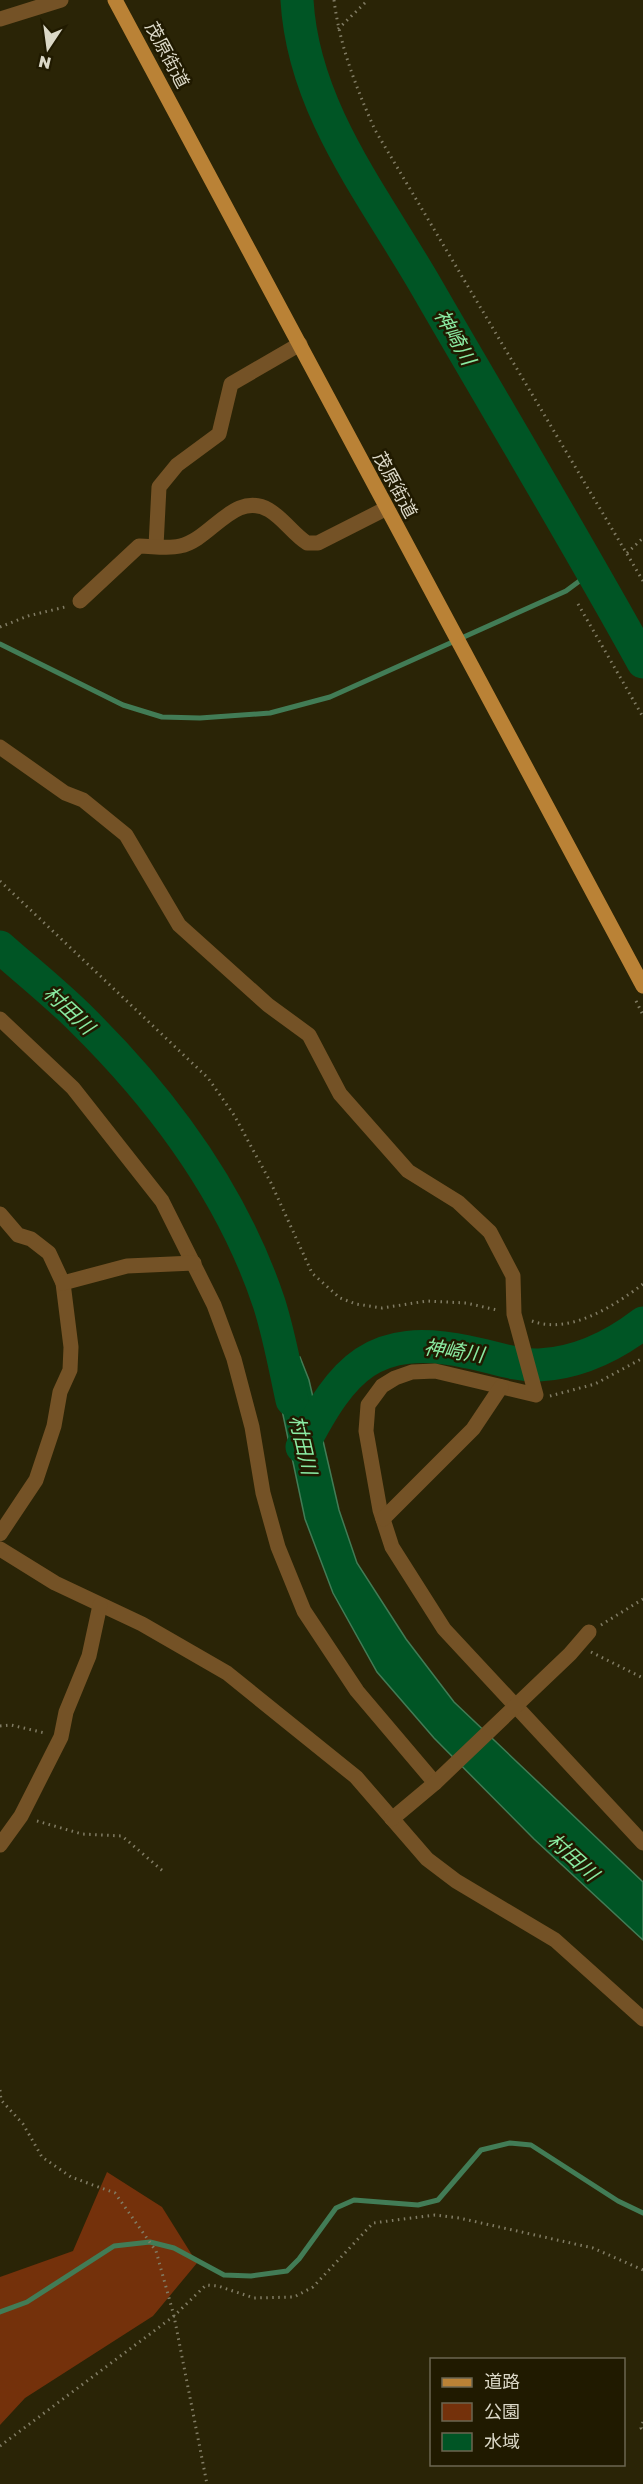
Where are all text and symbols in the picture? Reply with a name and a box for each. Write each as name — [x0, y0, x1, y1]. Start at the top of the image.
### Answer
north arrow — [18, 18, 78, 78]
street label: 茂原街道 — [141, 18, 194, 91]
text: N — [36, 52, 53, 74]
water label: 神崎川 — [430, 305, 482, 370]
street label: 茂原街道 — [369, 448, 422, 521]
water label: 村田川 — [40, 980, 101, 1040]
water label: 神崎川 — [423, 1334, 487, 1366]
water label: 村田川 — [286, 1413, 323, 1479]
water label: 村田川 — [543, 1827, 605, 1887]
legend — [430, 2358, 625, 2466]
text: 道路 — [484, 2370, 520, 2392]
text: 公園 — [484, 2400, 520, 2422]
text: 水域 — [484, 2430, 520, 2452]

